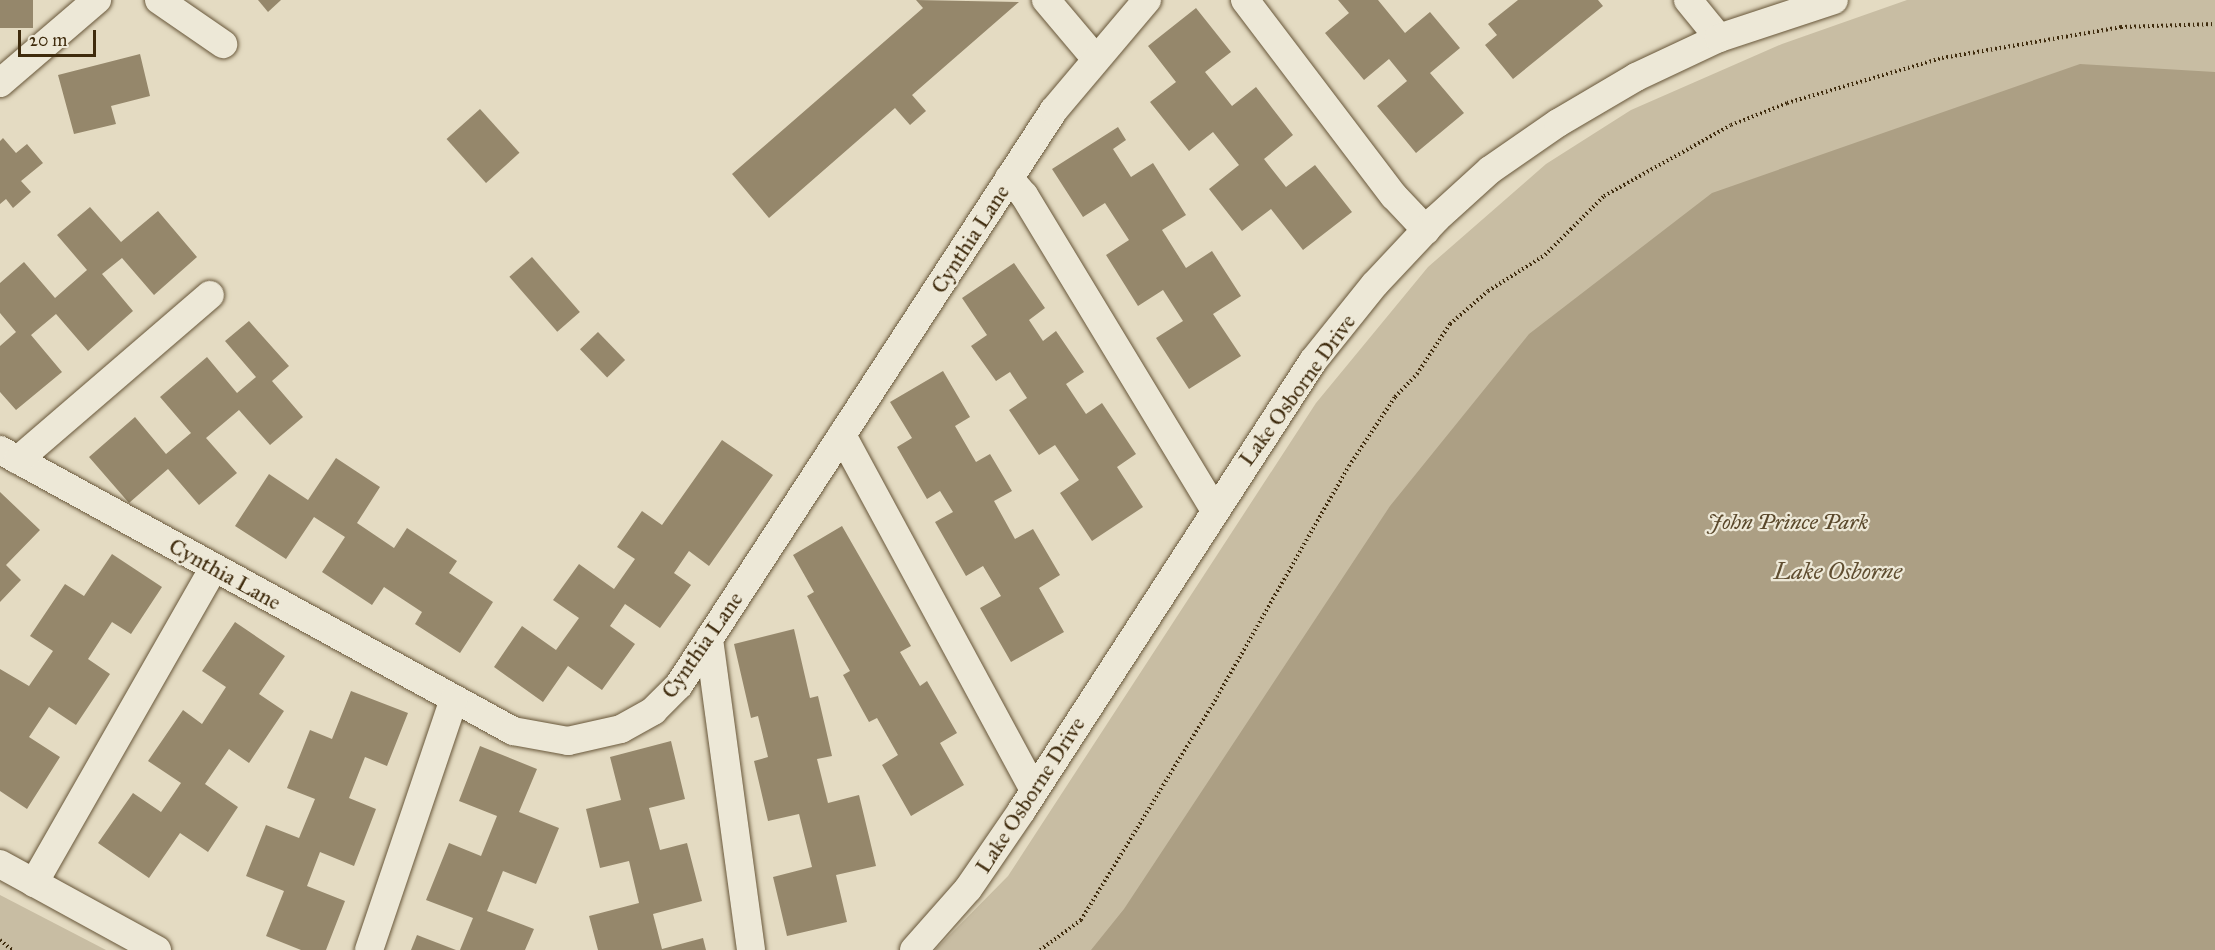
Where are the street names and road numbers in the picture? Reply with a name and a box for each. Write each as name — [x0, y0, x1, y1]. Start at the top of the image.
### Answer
street label: Cynthia Lane — [925, 180, 1015, 298]
street label: Lake Osborne Drive — [1233, 309, 1361, 471]
street label: Cynthia Lane — [164, 532, 286, 616]
street label: Cynthia Lane — [656, 587, 748, 703]
street label: Lake Osborne Drive — [970, 712, 1090, 878]

